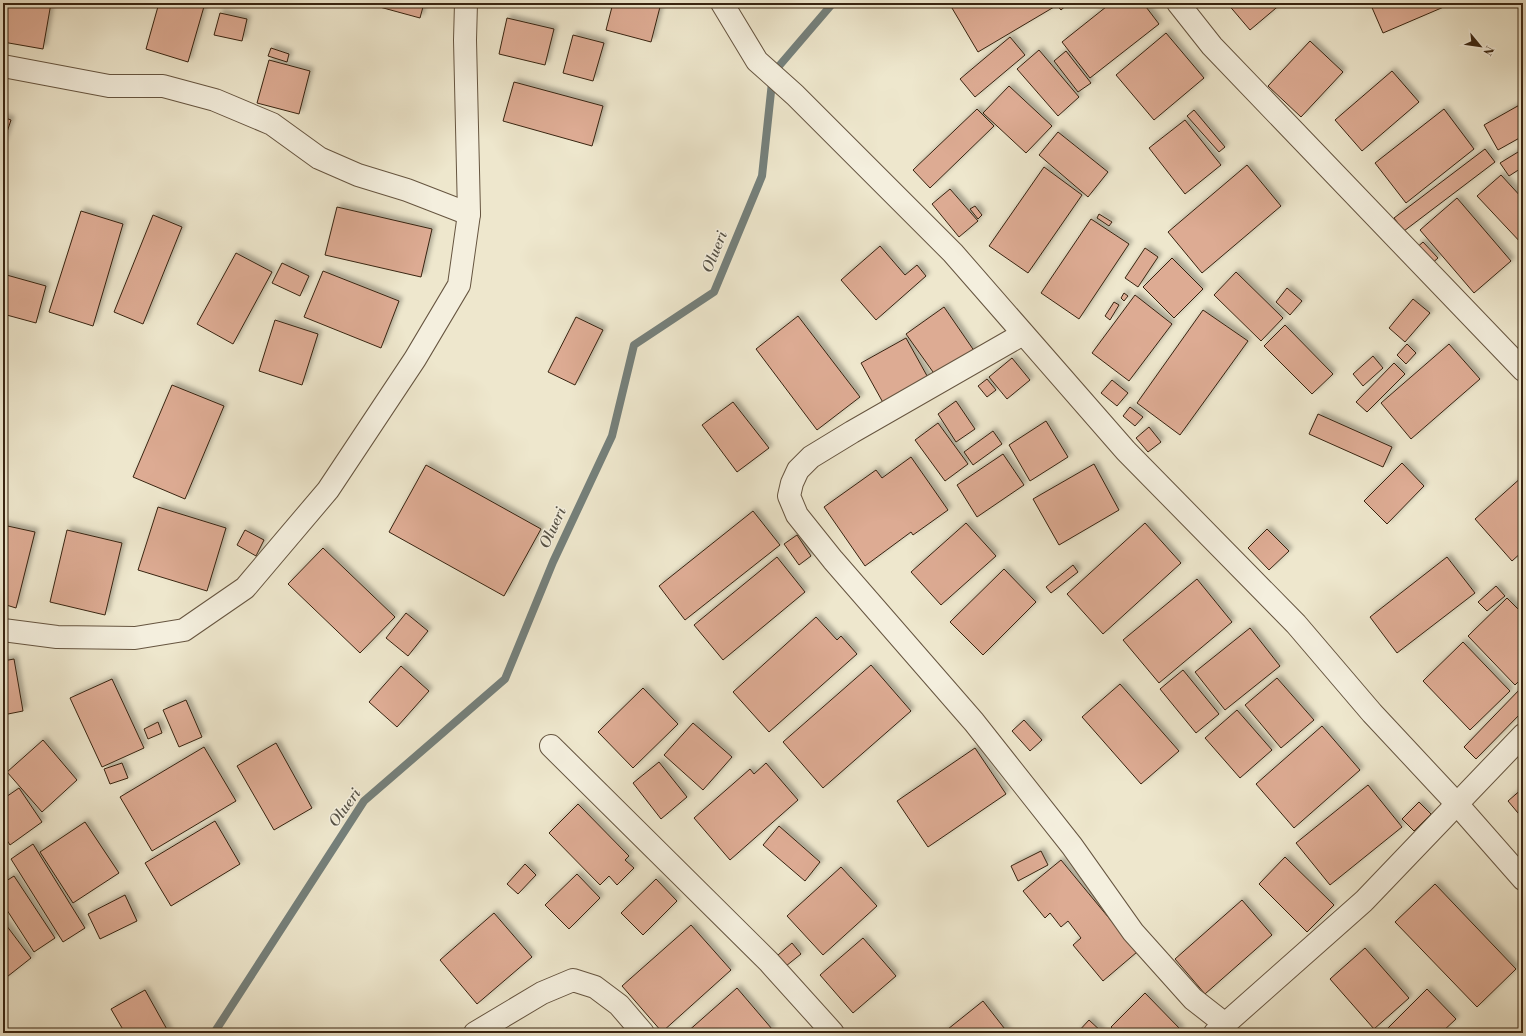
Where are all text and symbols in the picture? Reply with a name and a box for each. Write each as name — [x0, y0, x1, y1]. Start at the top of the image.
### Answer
north arrow — [1460, 26, 1500, 66]
text: N — [1479, 43, 1496, 58]
water label: Olueri — [698, 228, 732, 276]
water label: Olueri — [535, 504, 571, 552]
water label: Olueri — [325, 785, 366, 831]

